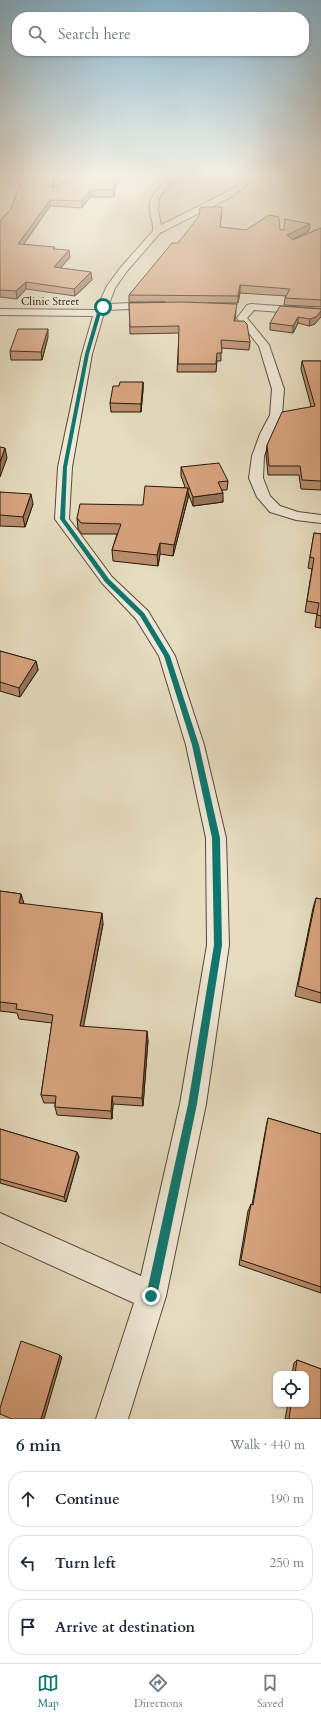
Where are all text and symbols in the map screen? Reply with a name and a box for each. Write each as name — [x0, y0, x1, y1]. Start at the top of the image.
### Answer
search box — [12, 12, 309, 56]
icon: search — [26, 23, 48, 45]
text: Search here — [58, 24, 131, 44]
street label: Clinic Street — [21, 294, 80, 309]
route start — [94, 298, 112, 316]
route end — [142, 1287, 160, 1305]
map controls — [273, 1371, 309, 1407]
button: locate — [273, 1371, 309, 1407]
text: 6 min — [16, 1434, 61, 1457]
text: Walk · 440 m — [230, 1436, 305, 1454]
icon: ahead — [17, 1488, 39, 1510]
text: Continue — [55, 1489, 120, 1509]
text: 190 m — [270, 1490, 304, 1508]
icon: left — [17, 1552, 39, 1574]
text: Turn left — [55, 1553, 116, 1573]
text: 250 m — [270, 1554, 304, 1572]
icon: arrive — [17, 1616, 39, 1638]
text: Arrive at destination — [55, 1617, 195, 1637]
tab: Map — [37, 1672, 59, 1711]
tab: Directions — [134, 1672, 182, 1711]
tab: Saved — [257, 1672, 284, 1711]

